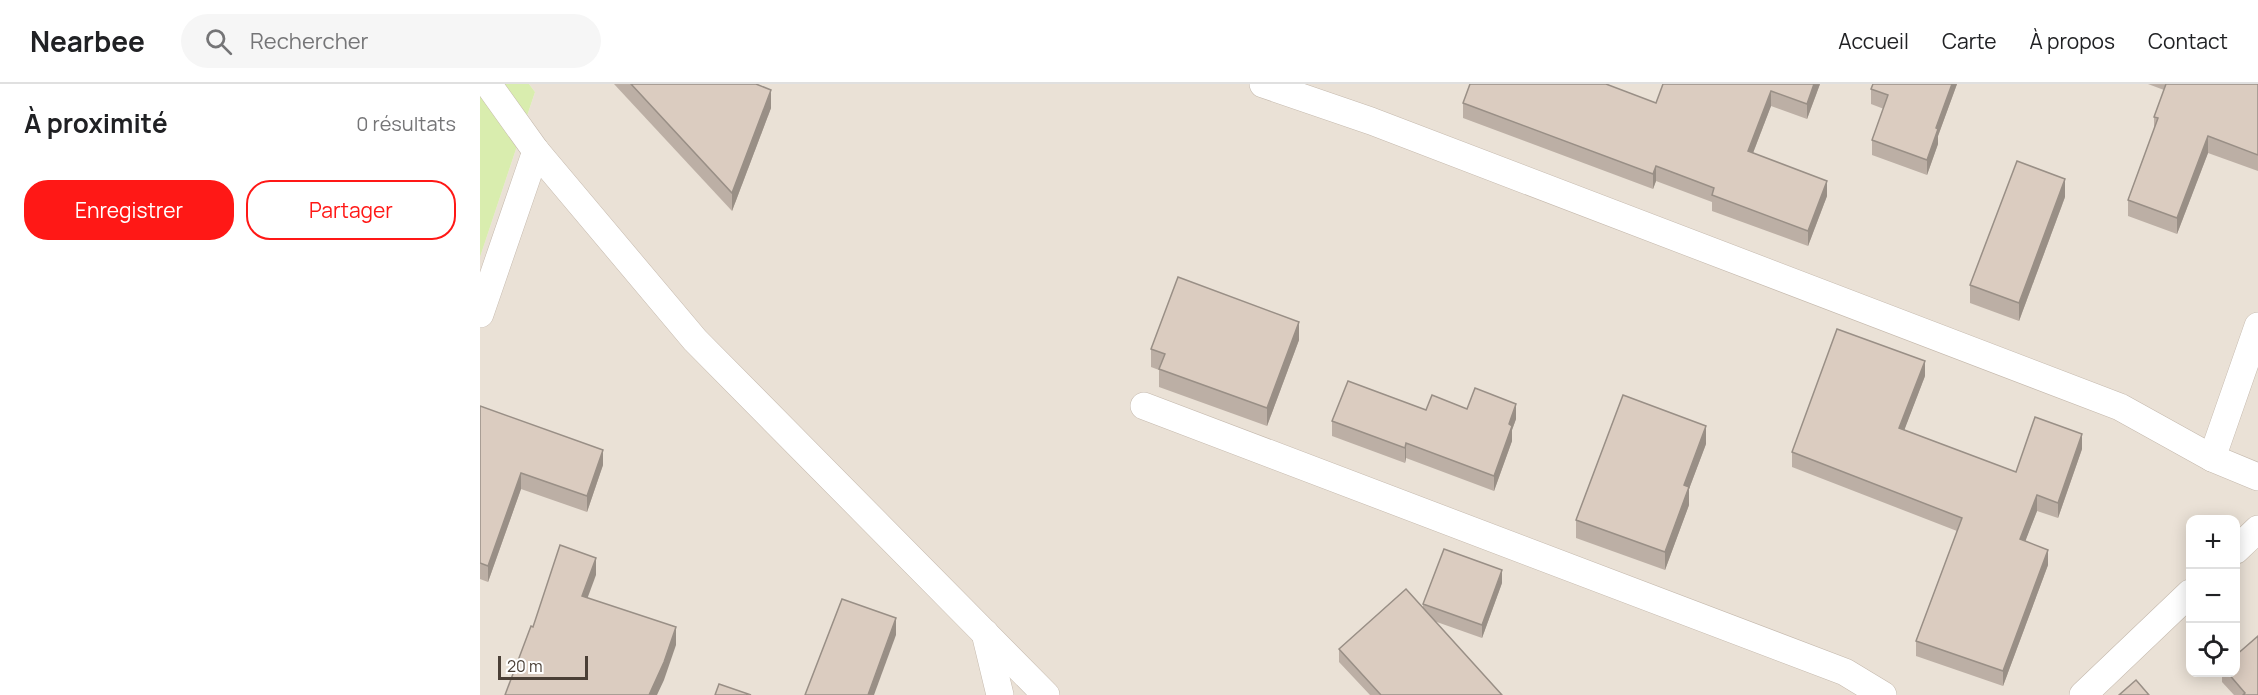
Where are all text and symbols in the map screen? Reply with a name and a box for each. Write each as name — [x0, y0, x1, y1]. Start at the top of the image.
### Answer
search box — [181, 14, 601, 68]
text: Nearbee — [30, 22, 145, 60]
icon: search — [202, 25, 235, 58]
text: Rechercher — [250, 26, 369, 56]
text: Accueil — [1838, 27, 1909, 55]
text: Carte — [1942, 27, 1996, 55]
text: À propos — [2029, 27, 2115, 55]
text: Contact — [2148, 27, 2228, 55]
text: À proximité — [24, 105, 168, 141]
text: 0 résultats — [356, 110, 456, 137]
button: Enregistrer — [24, 180, 234, 240]
button: Partager — [246, 180, 456, 240]
map controls — [2186, 515, 2240, 677]
button: + — [2186, 515, 2240, 569]
button: − — [2186, 569, 2240, 623]
button: locate — [2186, 623, 2240, 677]
scale bar — [498, 653, 588, 680]
text: 20 m — [507, 655, 543, 677]

